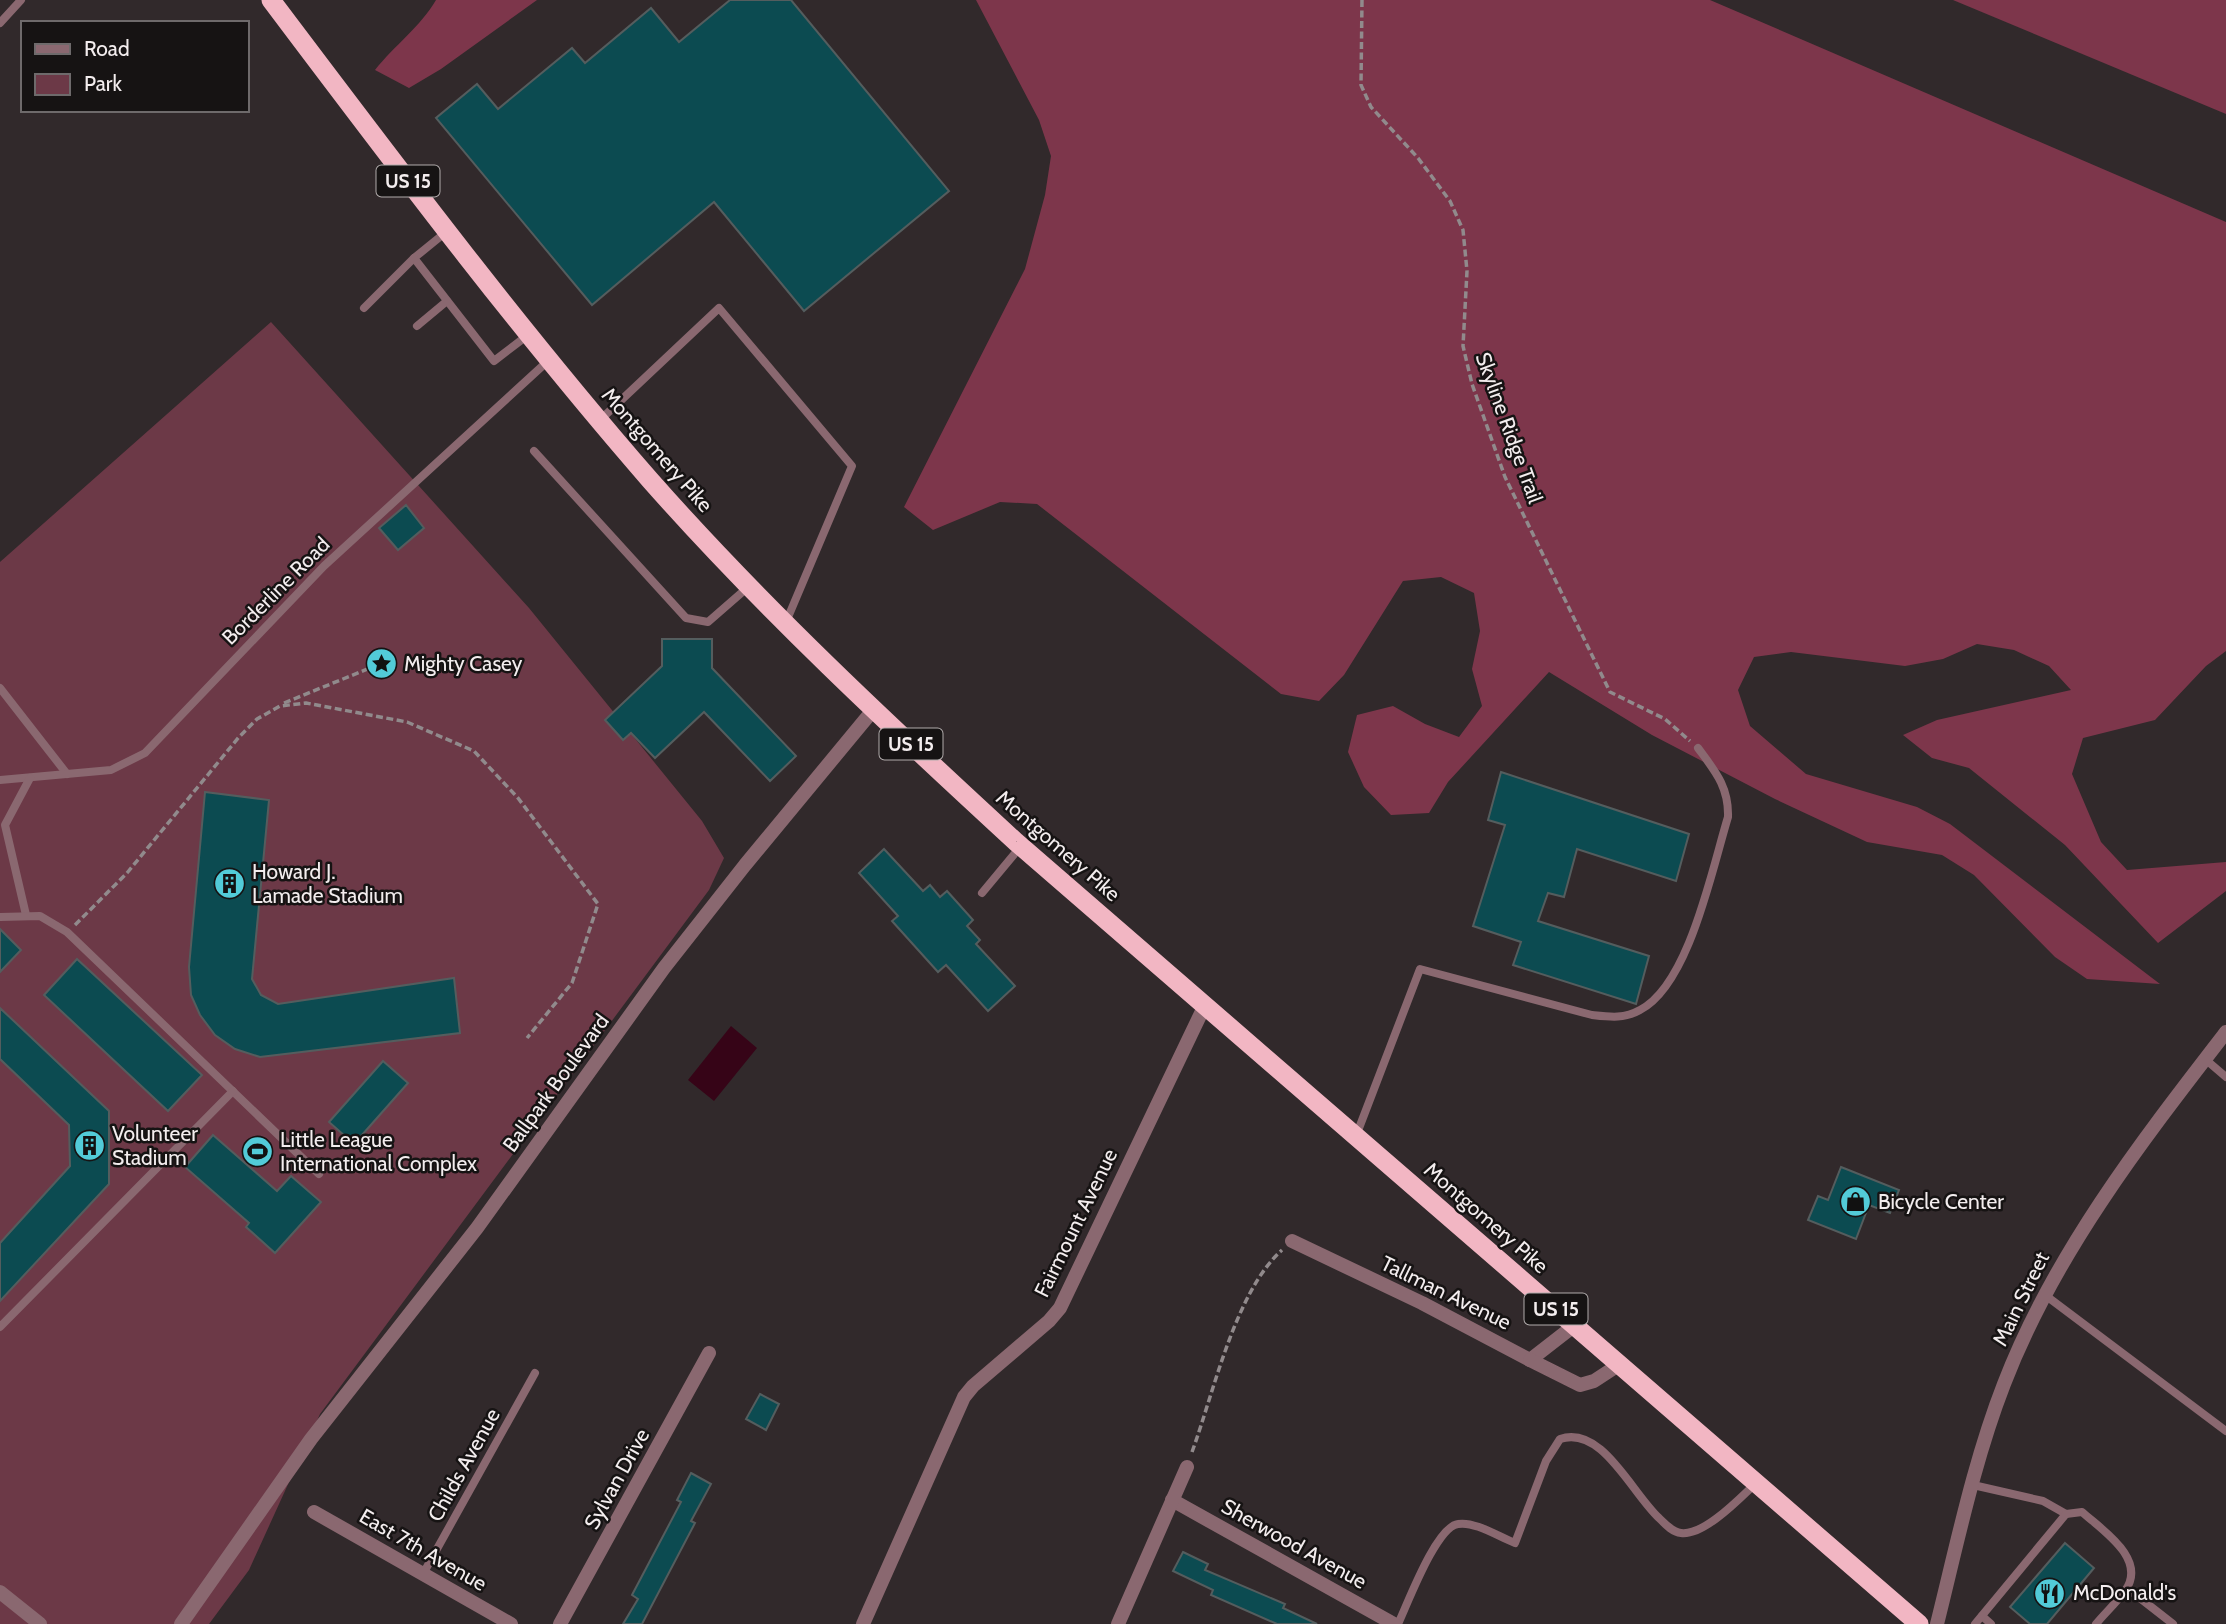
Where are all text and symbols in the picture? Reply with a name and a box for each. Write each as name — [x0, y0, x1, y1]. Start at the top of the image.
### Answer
legend — [21, 21, 248, 112]
text: Road — [84, 36, 130, 61]
text: Park — [84, 71, 122, 96]
road number: US 15 — [376, 166, 440, 196]
street label: Skyline Ridge Trail — [1471, 349, 1548, 507]
street label: Montgomery Pike — [597, 383, 718, 517]
street label: Borderline Road — [217, 532, 335, 650]
place icon: Mighty Casey — [364, 647, 398, 681]
place label: Mighty Casey — [404, 651, 523, 676]
road number: US 15 — [880, 729, 942, 760]
street label: Montgomery Pike — [991, 785, 1126, 906]
place label: Howard J. Lamade Stadium — [252, 859, 403, 908]
building icon: Howard J. Lamade Stadium — [212, 867, 246, 901]
street label: Ballpark Boulevard — [497, 1009, 614, 1156]
place label: Volunteer Stadium — [112, 1121, 198, 1170]
place label: Little League International Complex — [280, 1127, 477, 1176]
building icon: Volunteer Stadium — [72, 1129, 106, 1163]
sports icon: Little League International Complex — [240, 1135, 274, 1169]
street label: Fairmount Avenue — [1029, 1144, 1122, 1301]
street label: Montgomery Pike — [1419, 1157, 1554, 1278]
shop icon: Bicycle Center — [1838, 1185, 1872, 1219]
place label: Bicycle Center — [1878, 1189, 2004, 1214]
street label: Main Street — [1987, 1248, 2054, 1350]
street label: Tallman Avenue — [1377, 1250, 1515, 1335]
road number: US 15 — [1524, 1294, 1588, 1324]
street label: Childs Avenue — [422, 1404, 505, 1526]
street label: Sylvan Drive — [579, 1424, 655, 1533]
street label: Sherwood Avenue — [1217, 1493, 1371, 1594]
street label: East 7th Avenue — [355, 1503, 491, 1596]
restaurant icon: McDonald's — [2033, 1576, 2067, 1610]
place label: McDonald's — [2073, 1580, 2177, 1605]

